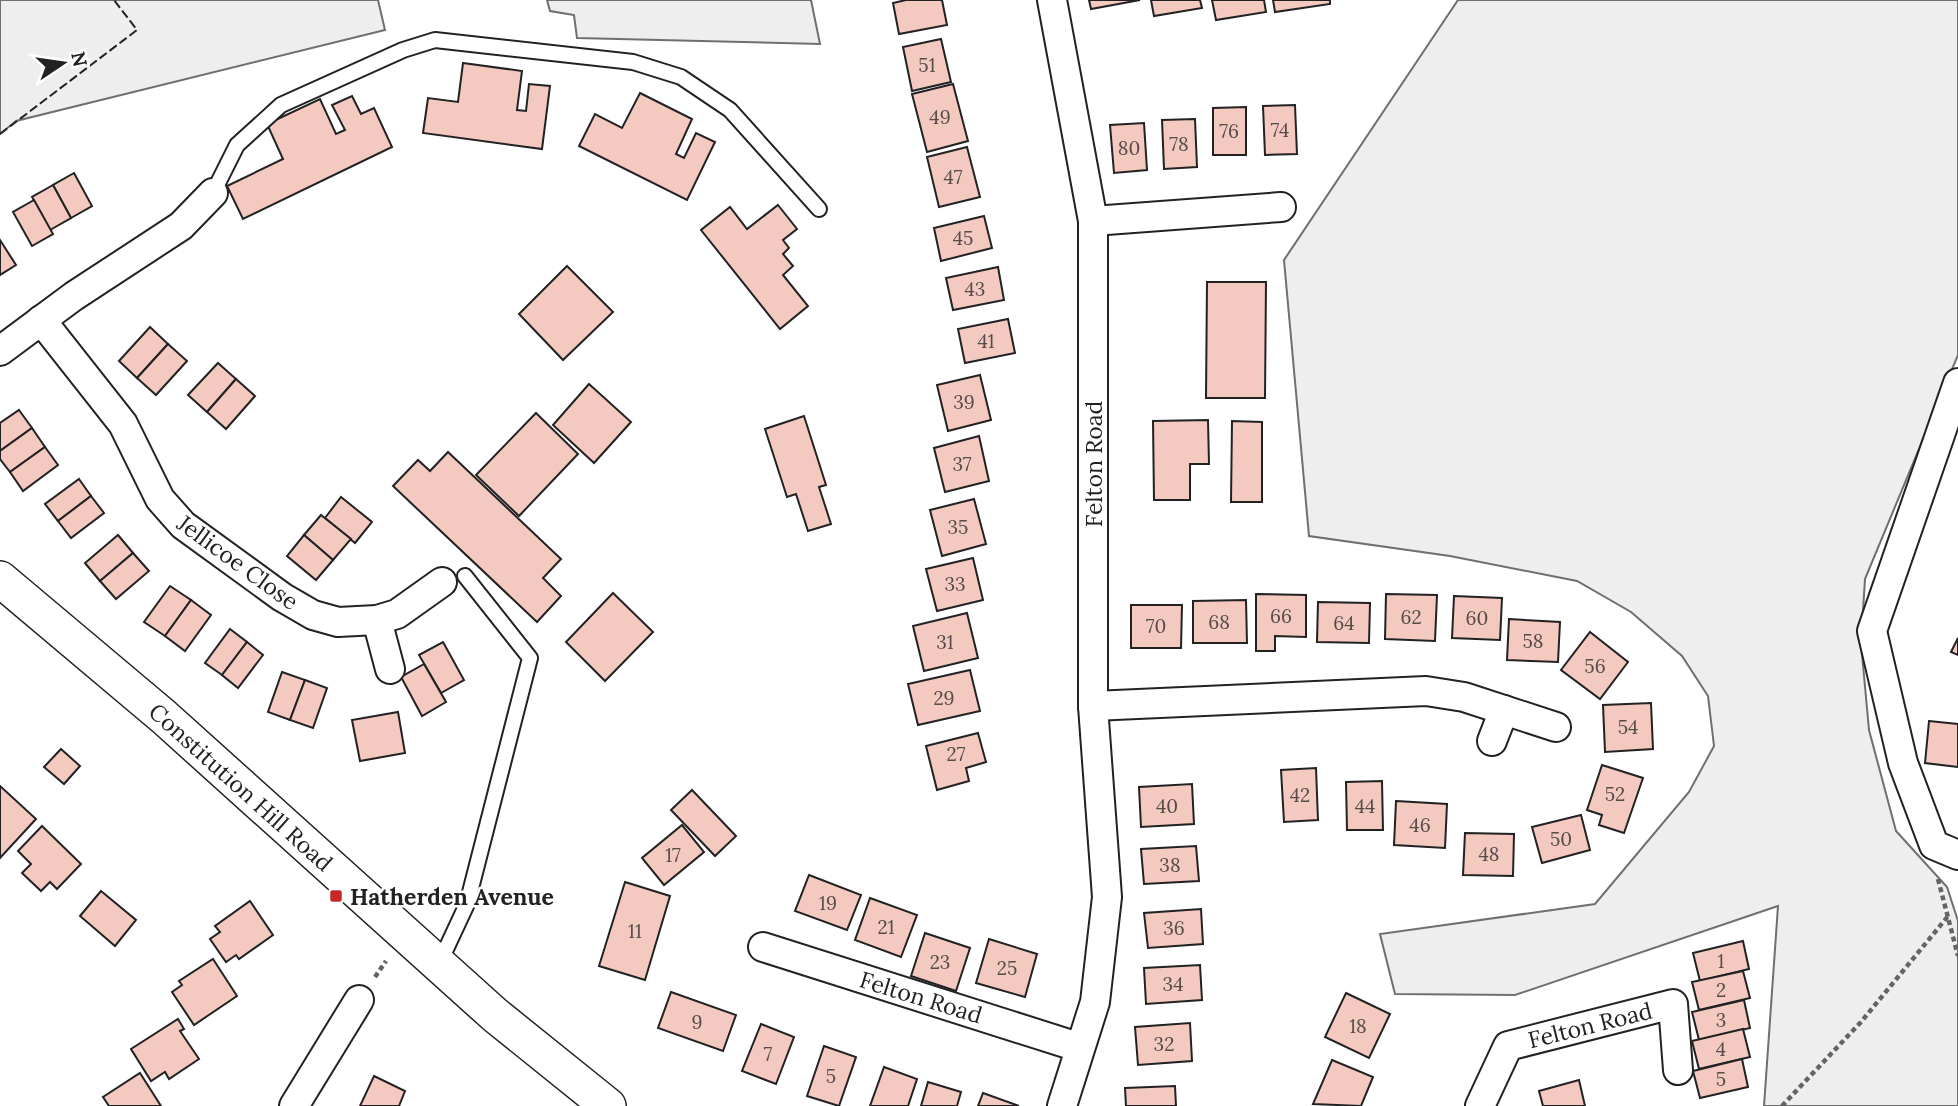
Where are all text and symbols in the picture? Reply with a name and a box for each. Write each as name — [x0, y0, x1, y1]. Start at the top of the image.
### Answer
north arrow — [28, 28, 98, 98]
text: N — [66, 49, 93, 69]
house number: 51 — [918, 53, 936, 77]
house number: 49 — [929, 105, 951, 129]
house number: 74 — [1271, 118, 1289, 142]
house number: 76 — [1219, 119, 1239, 143]
house number: 78 — [1169, 132, 1189, 156]
house number: 80 — [1118, 136, 1140, 160]
house number: 47 — [943, 165, 963, 189]
house number: 45 — [953, 226, 973, 250]
house number: 43 — [965, 277, 985, 301]
house number: 41 — [977, 329, 995, 353]
house number: 39 — [953, 390, 975, 414]
street label: Felton Road — [1079, 400, 1108, 527]
house number: 37 — [953, 452, 972, 476]
street label: Jellicoe Close — [171, 508, 304, 616]
house number: 35 — [948, 515, 968, 539]
house number: 33 — [944, 572, 966, 596]
house number: 66 — [1270, 604, 1292, 628]
house number: 62 — [1400, 605, 1422, 629]
house number: 60 — [1466, 606, 1488, 630]
house number: 68 — [1208, 610, 1230, 634]
house number: 64 — [1333, 611, 1355, 635]
house number: 70 — [1146, 614, 1166, 638]
house number: 58 — [1522, 629, 1544, 653]
house number: 31 — [936, 630, 954, 654]
house number: 56 — [1584, 654, 1606, 678]
house number: 29 — [933, 686, 955, 710]
street label: Constitution Hill Road — [143, 697, 339, 877]
house number: 54 — [1618, 715, 1638, 739]
house number: 27 — [947, 742, 966, 766]
house number: 52 — [1605, 782, 1625, 806]
house number: 42 — [1290, 783, 1310, 807]
house number: 40 — [1156, 794, 1178, 818]
house number: 44 — [1355, 794, 1375, 818]
house number: 46 — [1409, 813, 1431, 837]
house number: 50 — [1550, 827, 1572, 851]
house number: 48 — [1479, 842, 1499, 866]
house number: 17 — [665, 843, 681, 867]
house number: 38 — [1159, 853, 1181, 877]
place label: Hatherden Avenue — [350, 882, 554, 911]
marker: Hatherden Avenue — [328, 888, 344, 904]
house number: 19 — [819, 891, 837, 915]
house number: 21 — [877, 915, 895, 939]
house number: 36 — [1163, 916, 1185, 940]
house number: 11 — [628, 919, 642, 943]
house number: 1 — [1718, 949, 1725, 973]
house number: 23 — [930, 950, 950, 974]
house number: 25 — [997, 956, 1017, 980]
street label: Felton Road — [856, 965, 986, 1029]
house number: 34 — [1163, 972, 1183, 996]
house number: 2 — [1716, 978, 1726, 1002]
street label: Felton Road — [1525, 996, 1655, 1054]
house number: 3 — [1716, 1008, 1726, 1032]
house number: 9 — [692, 1010, 702, 1034]
house number: 18 — [1349, 1014, 1367, 1038]
house number: 32 — [1154, 1032, 1174, 1056]
house number: 4 — [1716, 1037, 1726, 1061]
house number: 7 — [764, 1042, 773, 1066]
house number: 5 — [826, 1064, 836, 1088]
house number: 5 — [1716, 1067, 1726, 1091]

